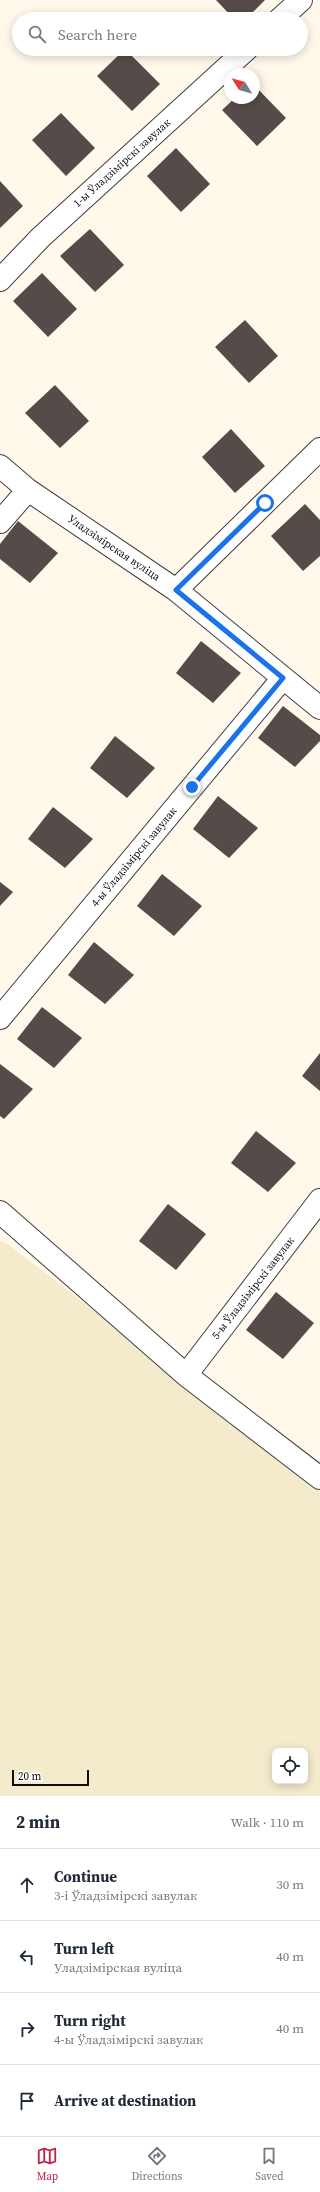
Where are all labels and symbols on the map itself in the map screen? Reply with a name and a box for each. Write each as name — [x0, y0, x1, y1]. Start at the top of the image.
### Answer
north arrow — [224, 68, 260, 104]
street label: 1-ы Ўладзімірскі завулак — [70, 115, 174, 211]
route start — [256, 494, 274, 512]
street label: Уладзімірская вуліца — [65, 511, 163, 585]
route end — [183, 778, 201, 796]
street label: 4-ы Ўладзімірскі завулак — [88, 804, 180, 910]
street label: 5-ы Ўладзімірскі завулак — [208, 1234, 298, 1342]
scale bar — [12, 1768, 89, 1787]

